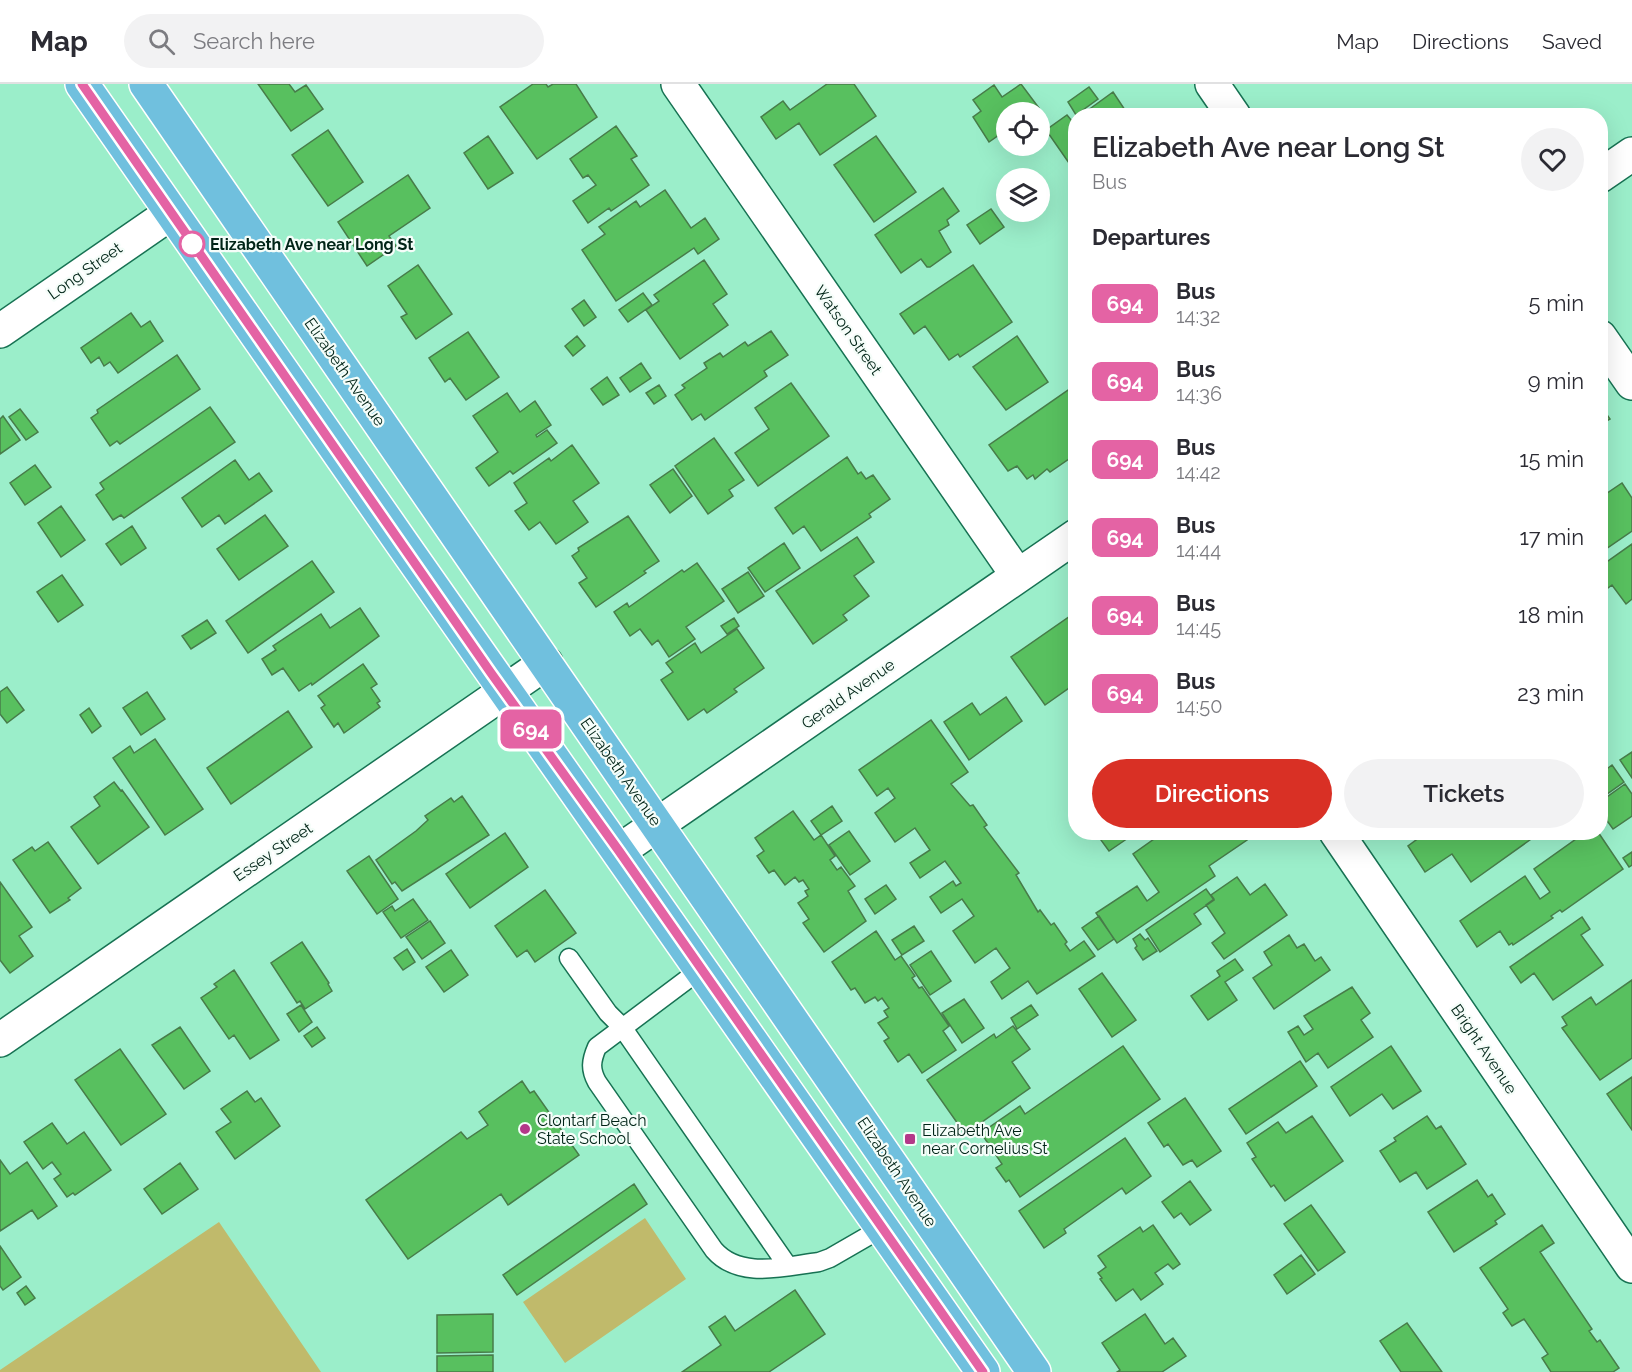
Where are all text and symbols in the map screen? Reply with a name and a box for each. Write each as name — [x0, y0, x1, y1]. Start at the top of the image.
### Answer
search box — [124, 14, 544, 68]
text: Map — [30, 25, 88, 58]
icon: search — [145, 25, 178, 58]
text: Search here — [193, 28, 315, 54]
text: Map — [1336, 29, 1379, 54]
text: Directions — [1412, 29, 1509, 54]
text: Saved — [1542, 29, 1602, 54]
map controls — [996, 102, 1050, 222]
button: locate — [996, 102, 1050, 156]
button: heart — [1521, 128, 1584, 191]
text: Elizabeth Ave near Long St — [1092, 131, 1444, 164]
button: layers — [996, 168, 1050, 222]
text: Bus — [1092, 170, 1127, 194]
text: Departures — [1092, 224, 1210, 250]
marker: Elizabeth Ave near Long St — [179, 231, 205, 257]
place label: Elizabeth Ave near Long St — [210, 235, 413, 254]
street label: Long Street — [44, 238, 126, 304]
text: Bus — [1176, 278, 1215, 304]
street label: Watson Street — [810, 282, 886, 379]
text: 5 min — [1529, 290, 1584, 316]
text: 694 — [1106, 291, 1144, 316]
text: 14:32 — [1176, 304, 1220, 328]
street label: Elizabeth Avenue — [301, 314, 389, 430]
text: Bus — [1176, 356, 1215, 382]
text: 9 min — [1528, 368, 1584, 394]
text: 694 — [1106, 369, 1144, 394]
text: 14:36 — [1176, 382, 1222, 406]
text: Bus — [1176, 434, 1215, 460]
text: 15 min — [1519, 446, 1584, 472]
text: 694 — [1106, 447, 1144, 472]
text: 14:42 — [1176, 460, 1221, 484]
text: Bus — [1176, 512, 1215, 538]
text: 17 min — [1519, 524, 1584, 550]
text: 694 — [1106, 525, 1144, 550]
text: 14:44 — [1176, 538, 1221, 562]
text: Bus — [1176, 590, 1215, 616]
text: 18 min — [1518, 602, 1584, 628]
text: 694 — [1106, 603, 1144, 628]
text: 14:45 — [1176, 616, 1221, 640]
street label: Gerald Avenue — [798, 655, 898, 733]
text: Bus — [1176, 668, 1215, 694]
text: 23 min — [1517, 680, 1584, 706]
text: 694 — [1106, 681, 1144, 706]
text: 14:50 — [1176, 694, 1222, 718]
line badge: 694 — [496, 710, 566, 748]
street label: Elizabeth Avenue — [577, 714, 665, 830]
text: 694 — [512, 717, 550, 742]
button: Directions — [1092, 759, 1332, 828]
button: Tickets — [1344, 759, 1584, 828]
street label: Essey Street — [230, 818, 317, 885]
street label: Bright Avenue — [1447, 1001, 1521, 1097]
place label: Clontarf Beach State School — [537, 1111, 647, 1148]
street label: Elizabeth Avenue — [853, 1114, 941, 1230]
place label: Elizabeth Ave near Cornelius St — [922, 1121, 1048, 1158]
marker: Clontarf Beach State School — [518, 1122, 532, 1136]
marker: Elizabeth Ave near Cornelius St — [903, 1132, 917, 1146]

